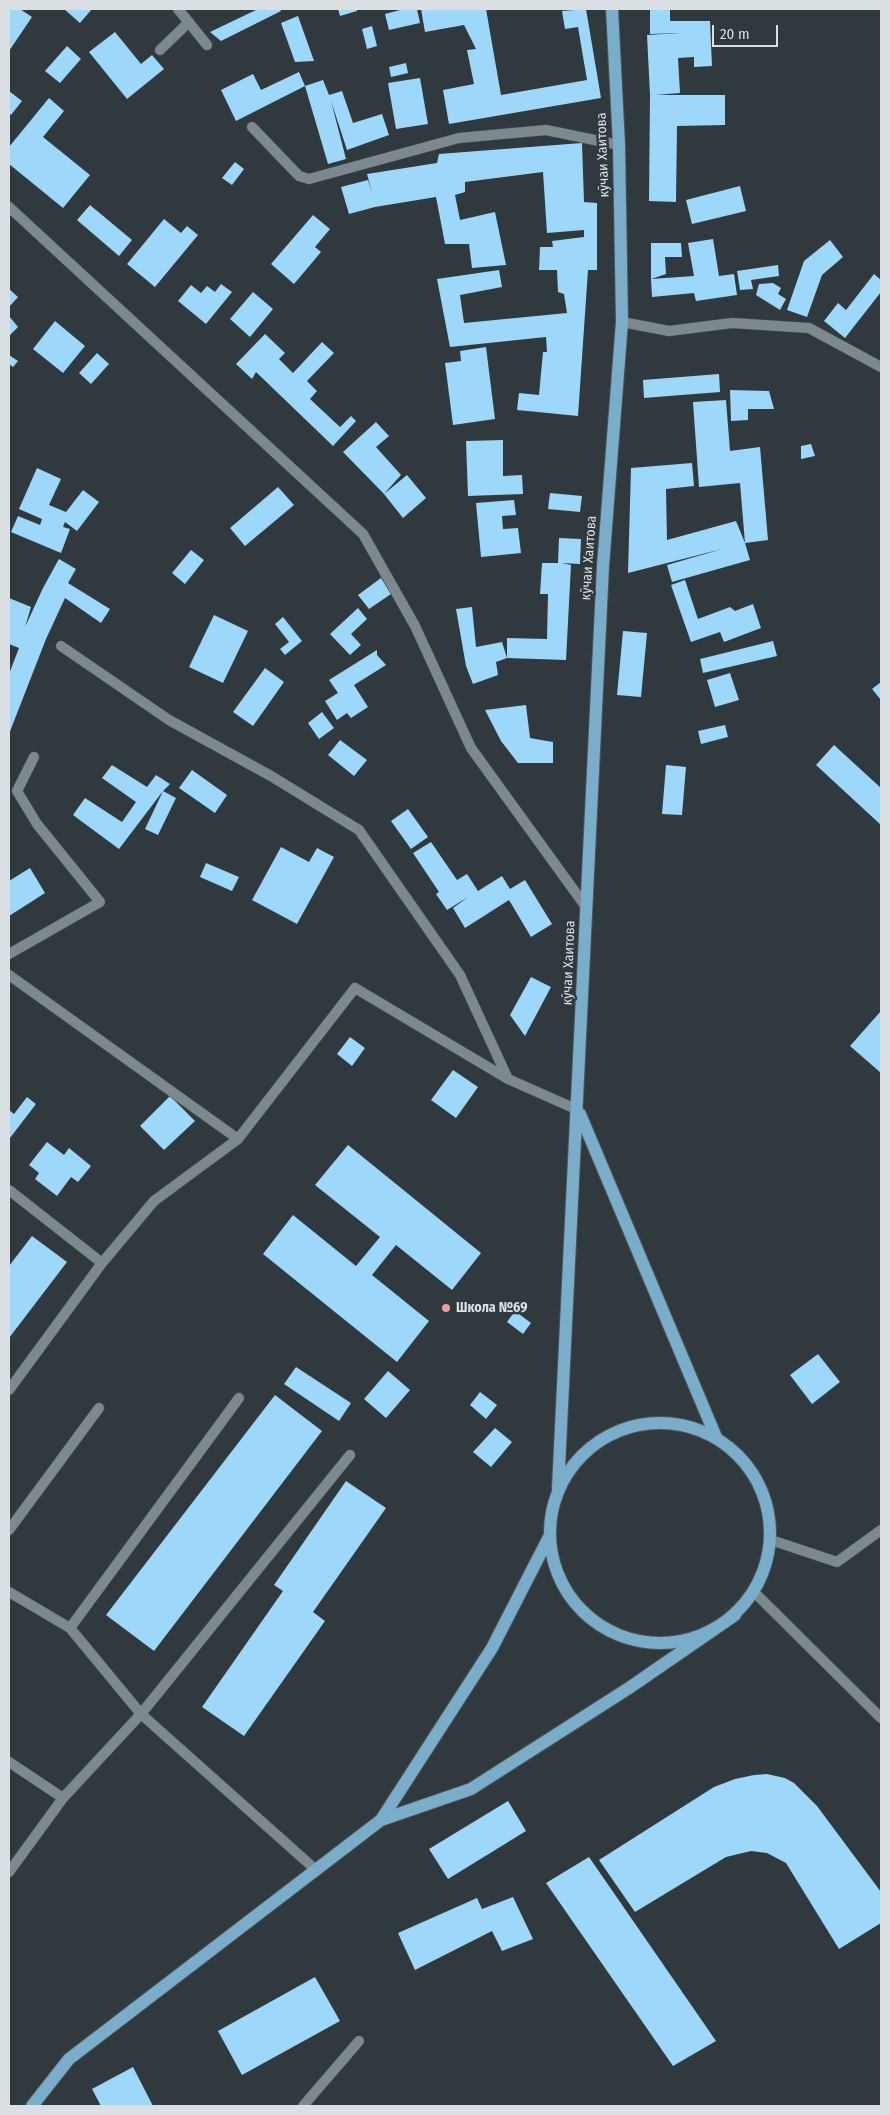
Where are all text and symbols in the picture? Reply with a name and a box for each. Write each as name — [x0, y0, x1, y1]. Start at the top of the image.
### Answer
scale bar — [715, 15, 781, 47]
text: 20 m — [720, 25, 750, 43]
street label: кӯчаи Хаитова — [593, 112, 613, 198]
street label: кӯчаи Хаитова — [578, 515, 600, 601]
street label: кӯчаи Хаитова — [559, 920, 579, 1006]
place label: Школа №69 — [456, 1300, 527, 1316]
marker: Школа №69 — [440, 1302, 452, 1314]

